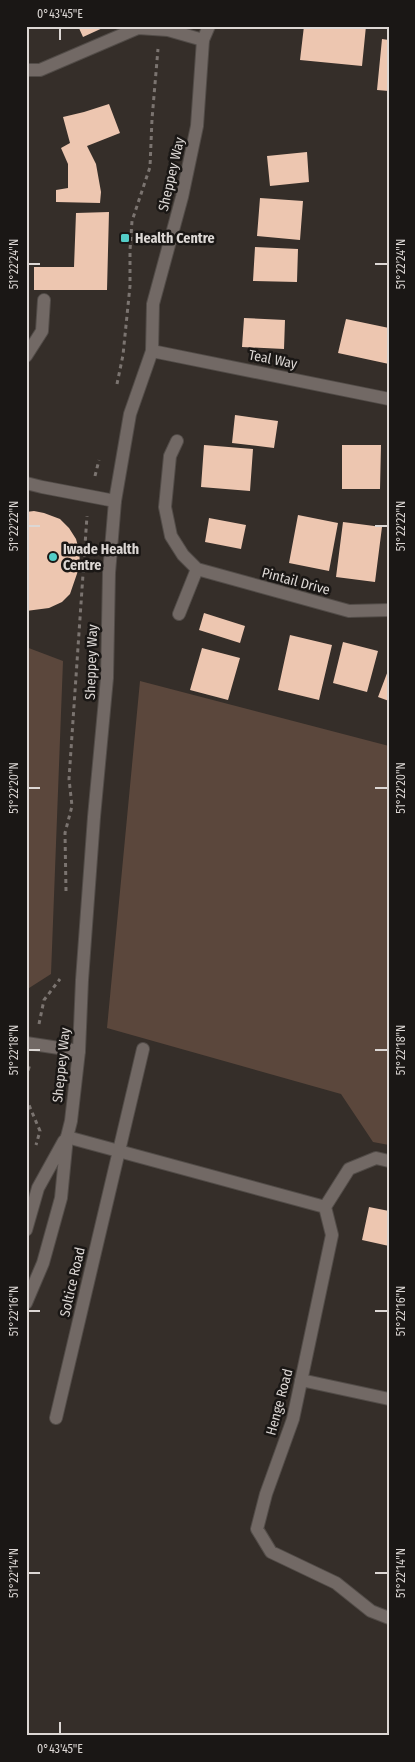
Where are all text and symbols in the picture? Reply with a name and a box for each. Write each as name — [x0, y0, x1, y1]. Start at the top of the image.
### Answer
text: 0°43'45"E — [37, 7, 83, 21]
street label: Sheppey Way — [155, 135, 188, 213]
place label: Health Centre — [135, 230, 214, 247]
marker: Health Centre — [119, 232, 131, 244]
text: 51°22'24"N — [7, 239, 21, 289]
text: 51°22'24"N — [394, 239, 408, 289]
street label: Teal Way — [247, 346, 299, 373]
text: 51°22'22"N — [7, 501, 21, 551]
text: 51°22'22"N — [394, 501, 408, 551]
place label: Iwade Health Centre — [63, 541, 139, 574]
marker: Iwade Health Centre — [47, 551, 59, 563]
street label: Pintail Drive — [260, 564, 332, 599]
street label: Sheppey Way — [82, 623, 101, 700]
text: 51°22'20"N — [7, 762, 21, 814]
text: 51°22'20"N — [394, 762, 408, 814]
text: 51°22'18"N — [7, 1025, 21, 1075]
text: 51°22'18"N — [394, 1025, 408, 1075]
street label: Sheppey Way — [49, 1026, 74, 1103]
street label: Soltice Road — [56, 1246, 89, 1319]
text: 51°22'16"N — [7, 1286, 21, 1336]
text: 51°22'16"N — [394, 1286, 408, 1336]
street label: Henge Road — [262, 1367, 297, 1437]
text: 51°22'14"N — [7, 1548, 21, 1598]
text: 51°22'14"N — [394, 1548, 408, 1598]
text: 0°43'45"E — [37, 1742, 83, 1756]

